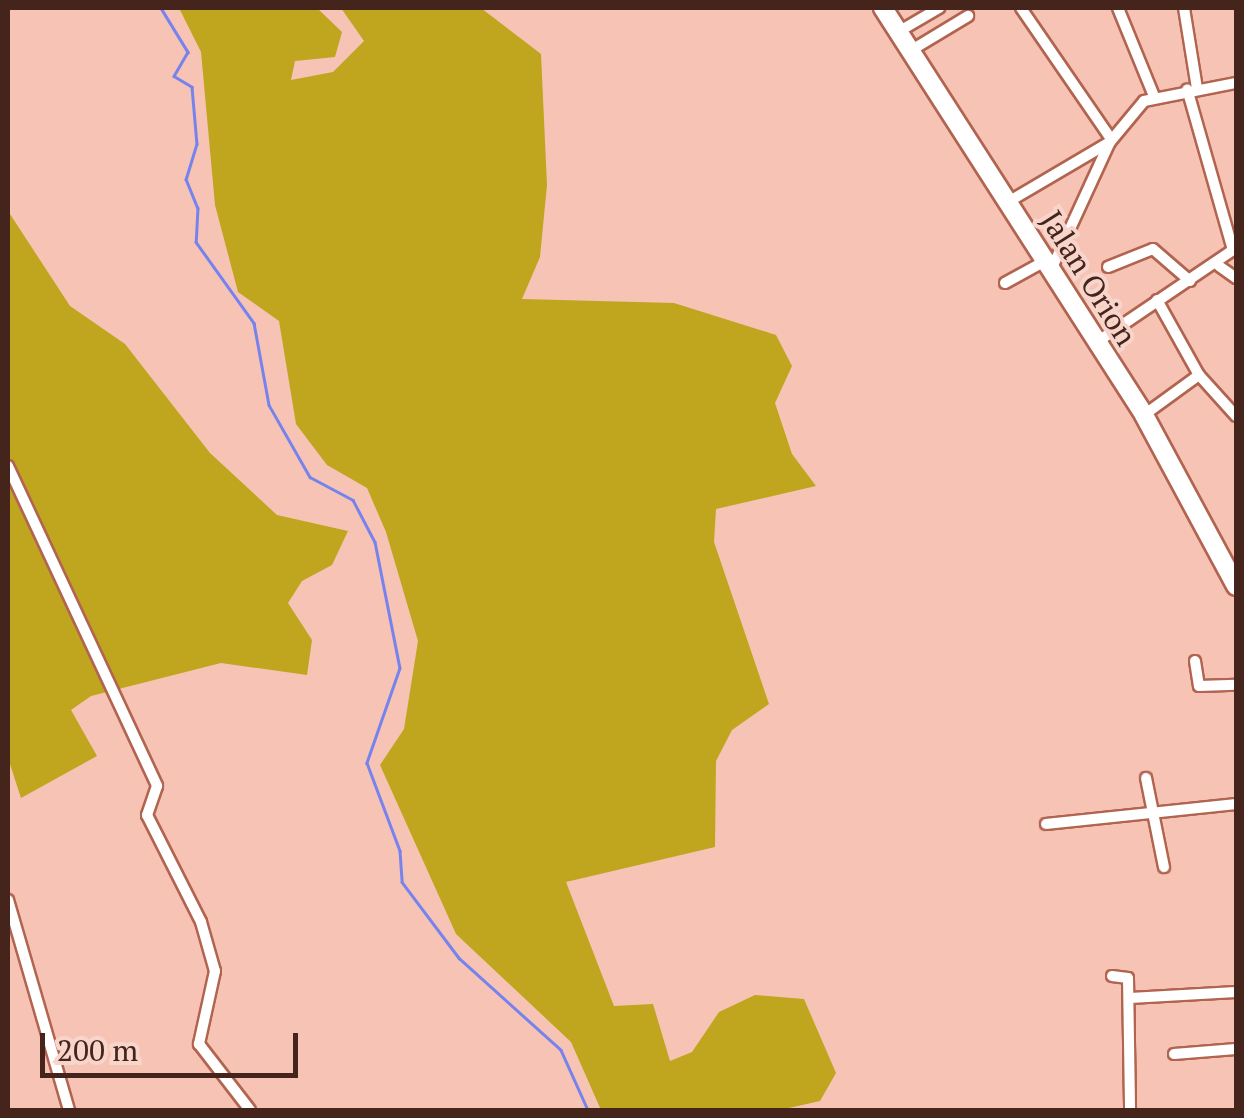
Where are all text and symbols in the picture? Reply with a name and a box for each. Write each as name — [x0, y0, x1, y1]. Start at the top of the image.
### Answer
street label: Jalan Orion — [1034, 204, 1144, 352]
scale bar — [45, 1013, 302, 1075]
text: 200 m — [57, 1030, 138, 1070]

